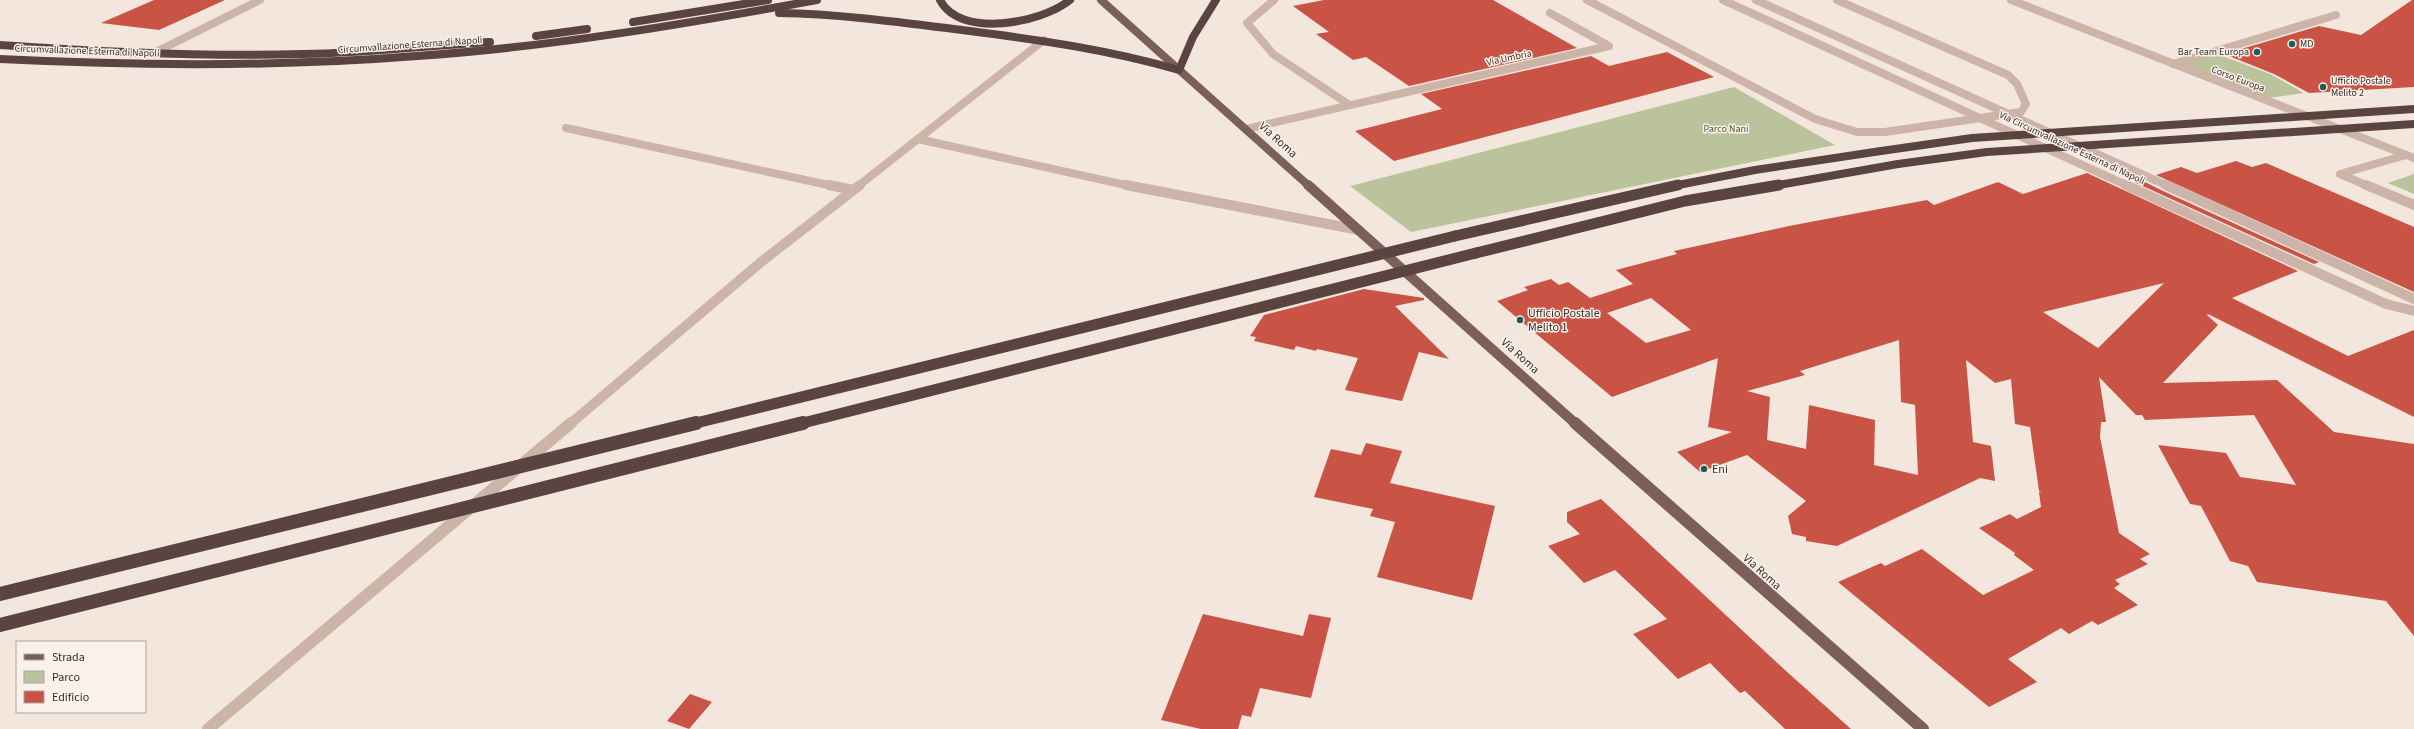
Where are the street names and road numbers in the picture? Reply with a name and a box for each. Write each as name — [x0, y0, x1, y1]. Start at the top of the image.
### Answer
street label: Circumvallazione Esterna di Napoli — [337, 33, 483, 57]
street label: Circumvallazione Esterna di Napoli — [14, 41, 160, 61]
street label: Via Umbria — [1485, 46, 1533, 70]
street label: Corso Europa — [2209, 62, 2267, 96]
street label: Via Circumvallazione Esterna di Napoli — [1997, 108, 2147, 188]
street label: Via Roma — [1255, 118, 1301, 162]
street label: Via Roma — [1497, 334, 1543, 378]
street label: Via Roma — [1739, 550, 1785, 594]

